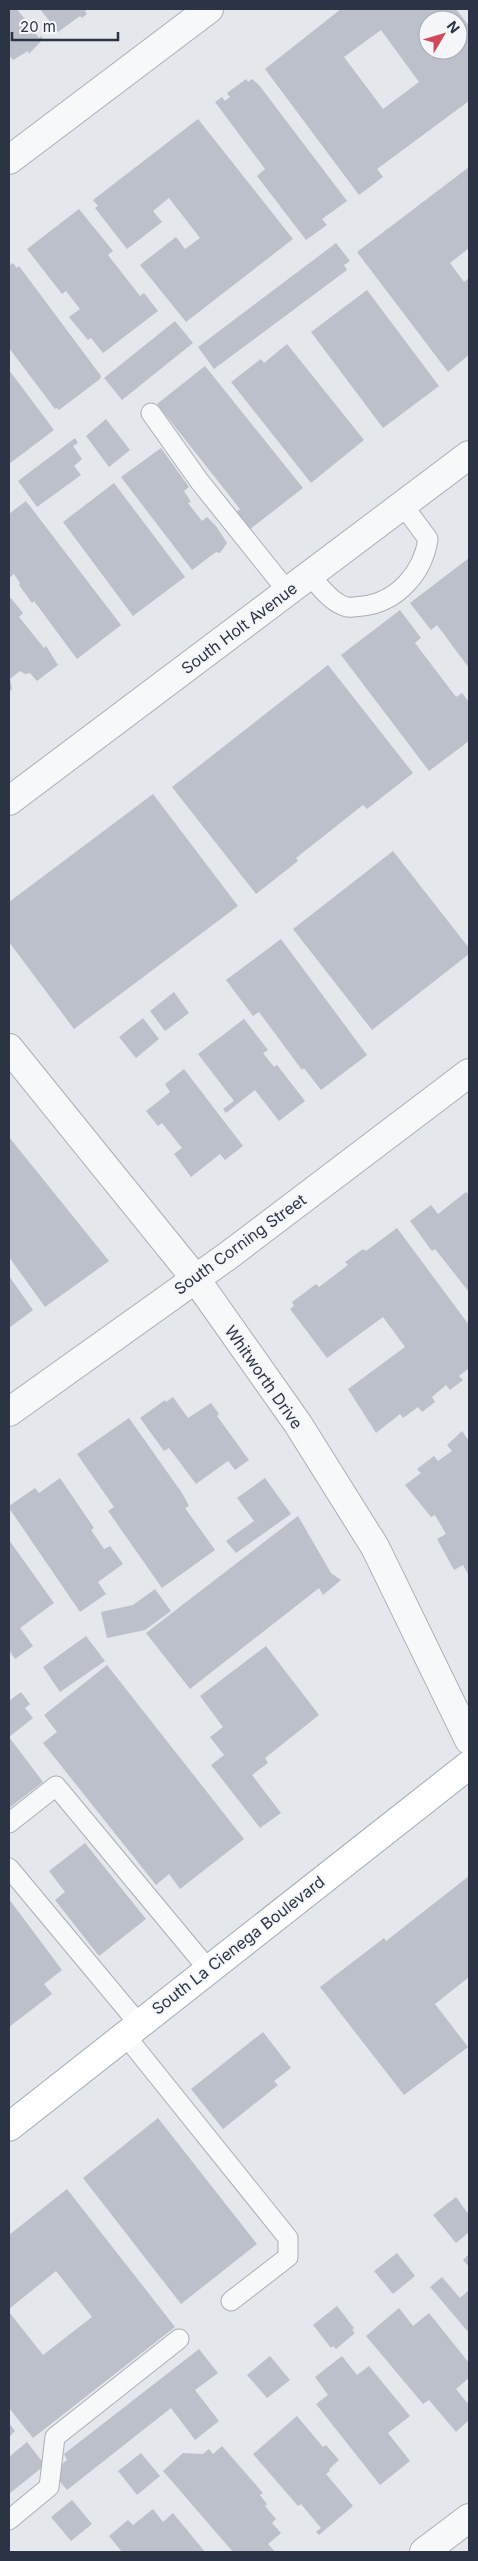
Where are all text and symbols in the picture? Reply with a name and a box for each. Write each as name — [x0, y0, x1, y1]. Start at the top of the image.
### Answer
scale bar — [12, 10, 119, 42]
north arrow — [418, 10, 468, 60]
text: 20 m — [20, 17, 56, 36]
text: N — [444, 17, 464, 36]
street label: South Holt Avenue — [177, 578, 301, 678]
street label: South Corning Street — [170, 1189, 310, 1299]
street label: Whitworth Drive — [221, 1321, 307, 1433]
street label: South La Cienega Boulevard — [148, 1871, 328, 2019]

